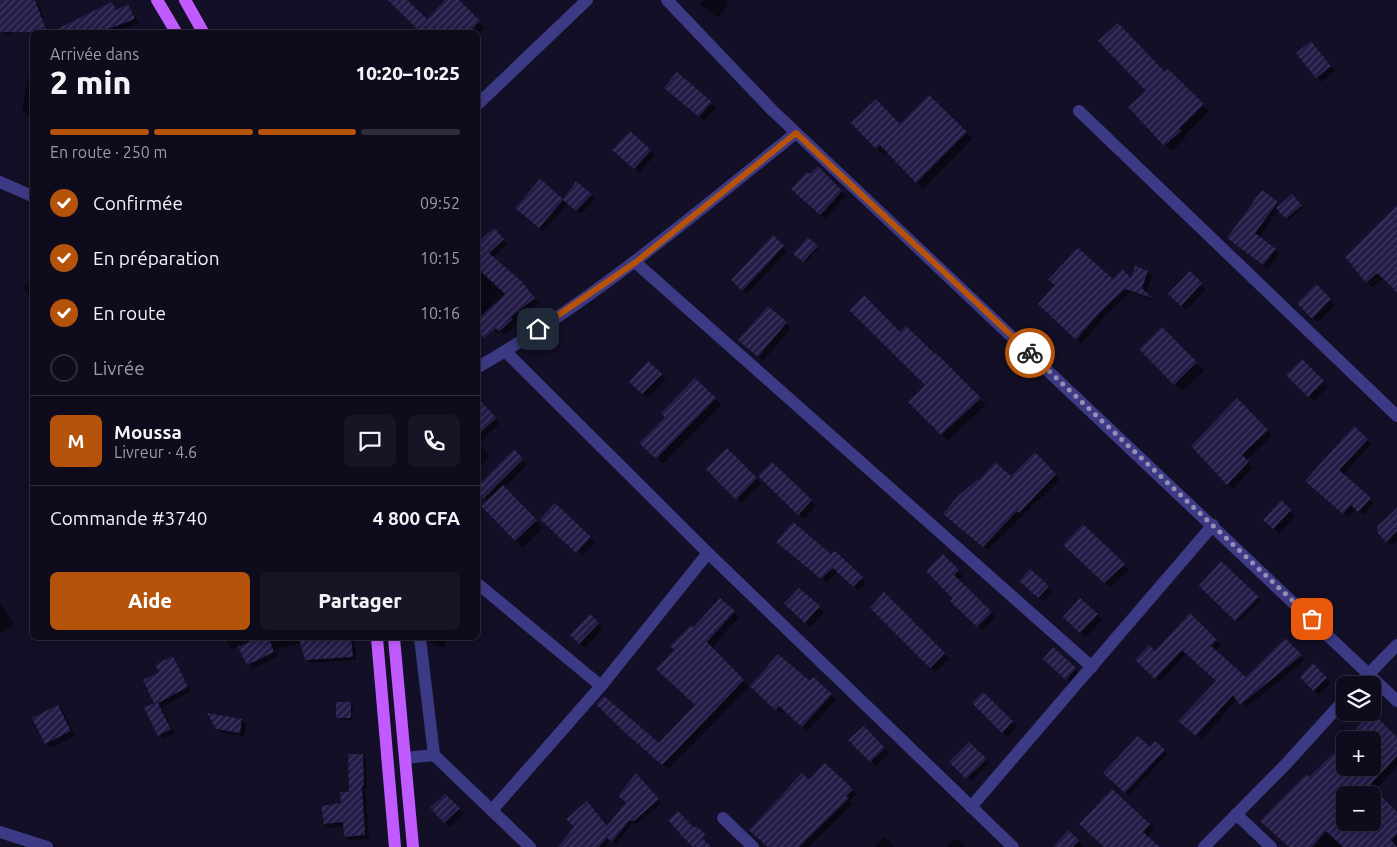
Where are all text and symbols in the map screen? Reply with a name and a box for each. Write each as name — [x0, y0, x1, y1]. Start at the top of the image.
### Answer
text: Arrivée dans — [50, 45, 139, 63]
text: 10:20–10:25 — [355, 62, 460, 84]
text: 2 min — [50, 64, 131, 100]
text: En route · 250 m — [50, 143, 167, 161]
icon: check — [50, 189, 78, 217]
text: Confirmée — [93, 192, 183, 214]
text: 09:52 — [420, 194, 460, 212]
icon: check — [50, 244, 78, 272]
text: En préparation — [93, 247, 220, 269]
text: 10:15 — [420, 249, 460, 267]
icon: check — [50, 299, 78, 327]
text: En route — [93, 302, 166, 324]
text: 10:16 — [420, 304, 460, 322]
pin — [517, 308, 559, 350]
icon: home — [524, 315, 552, 343]
courier — [1005, 328, 1055, 378]
icon: bike — [1016, 339, 1044, 367]
text: Livrée — [93, 357, 145, 379]
button: chat — [344, 415, 396, 467]
button: phone — [408, 415, 460, 467]
text: Moussa — [114, 421, 182, 443]
text: M — [68, 430, 84, 452]
text: Livreur · 4.6 — [114, 443, 197, 461]
text: Commande #3740 — [50, 507, 207, 529]
text: 4 800 CFA — [373, 507, 460, 529]
button: Aide — [50, 572, 250, 630]
button: Partager — [260, 572, 460, 630]
pin — [1291, 598, 1333, 640]
icon: bag — [1298, 605, 1326, 633]
map controls — [1336, 676, 1381, 831]
button: layers — [1336, 676, 1381, 721]
button: + — [1336, 731, 1381, 776]
button: − — [1336, 786, 1381, 831]

